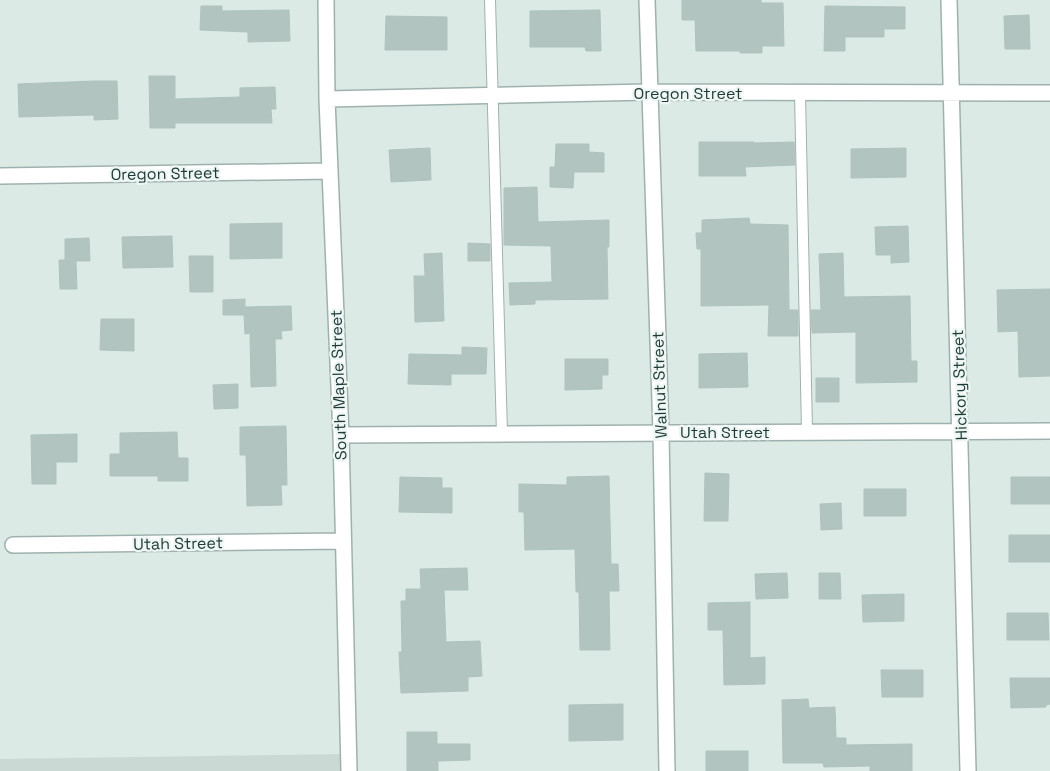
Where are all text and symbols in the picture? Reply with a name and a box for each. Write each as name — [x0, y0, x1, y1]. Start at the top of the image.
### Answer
street label: Oregon Street — [634, 83, 742, 104]
street label: Oregon Street — [110, 162, 220, 185]
street label: South Maple Street — [325, 309, 352, 461]
street label: Hickory Street — [947, 329, 972, 441]
street label: Walnut Street — [647, 331, 672, 439]
street label: Utah Street — [680, 422, 770, 443]
street label: Utah Street — [133, 532, 223, 555]

